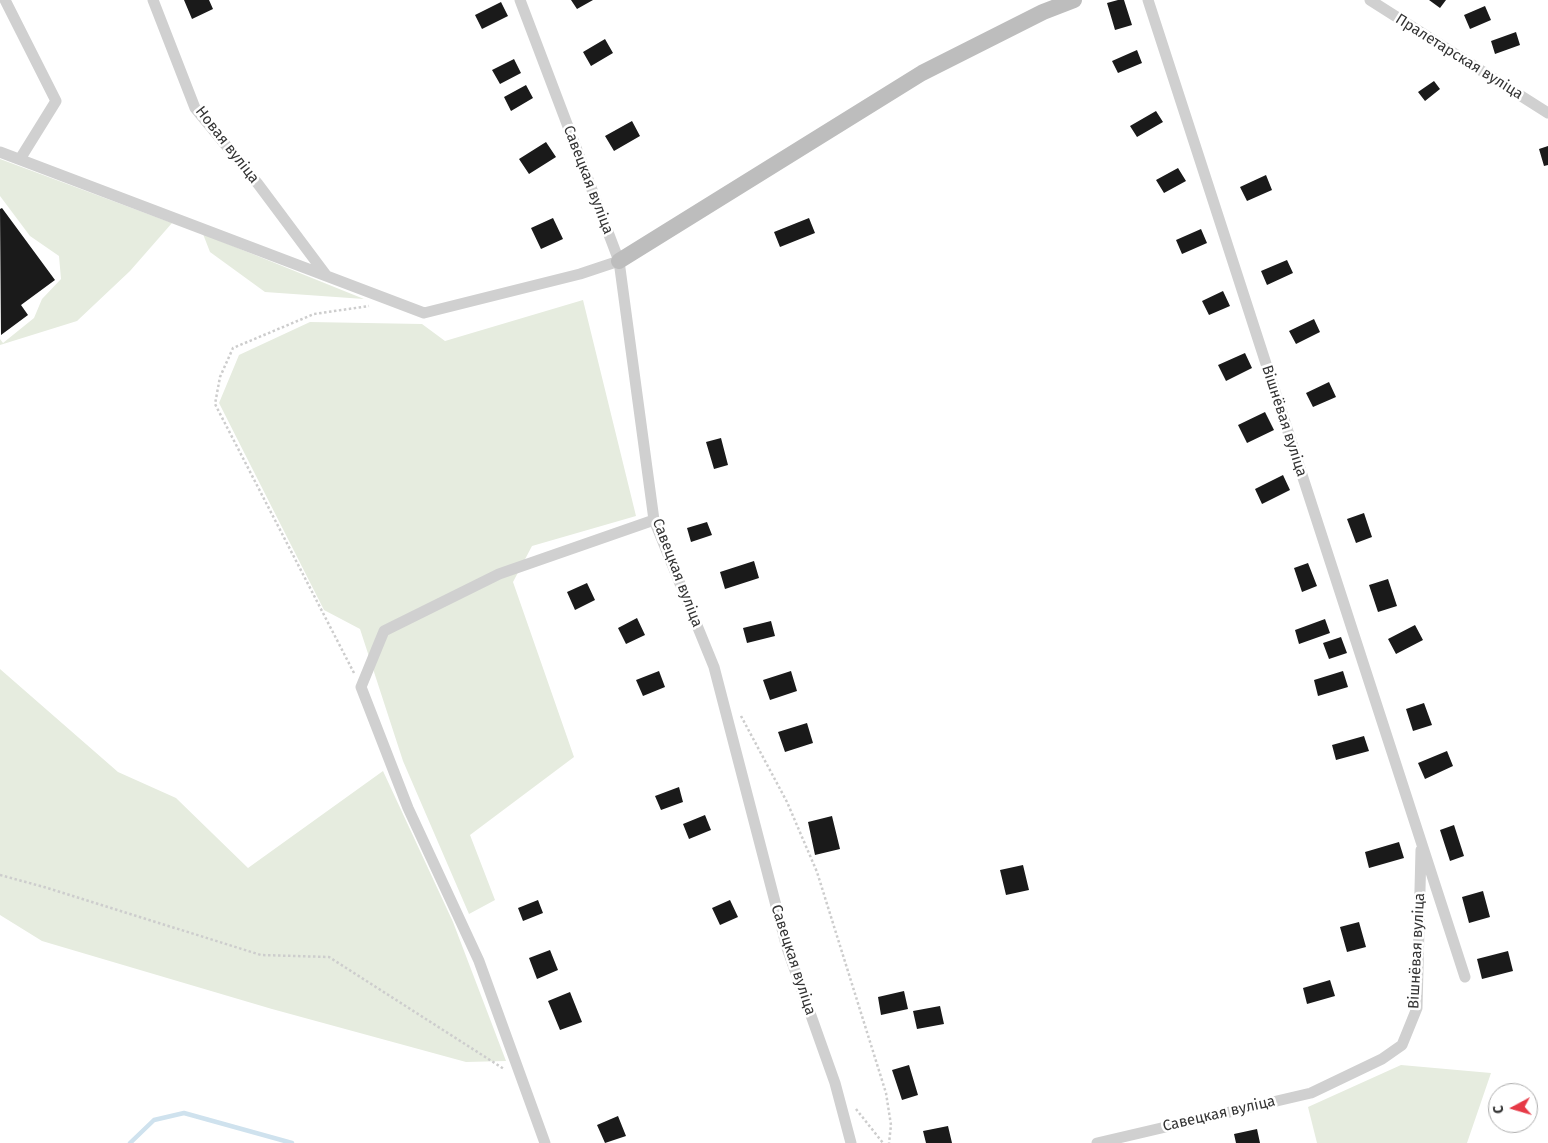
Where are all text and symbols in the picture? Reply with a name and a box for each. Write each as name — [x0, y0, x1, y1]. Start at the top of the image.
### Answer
street label: Пралетарская вуліца — [1392, 10, 1526, 104]
street label: Новая вуліца — [191, 103, 263, 187]
street label: Савецкая вуліца — [559, 123, 617, 237]
street label: Вішнёвая вуліца — [1257, 363, 1311, 479]
street label: Савецкая вуліца — [648, 516, 706, 630]
street label: Вішнёвая вуліца — [1405, 892, 1429, 1010]
street label: Савецкая вуліца — [767, 903, 819, 1017]
north arrow — [1488, 1083, 1538, 1133]
street label: Савецкая вуліца — [1161, 1092, 1277, 1136]
text: С — [1490, 1105, 1507, 1114]

